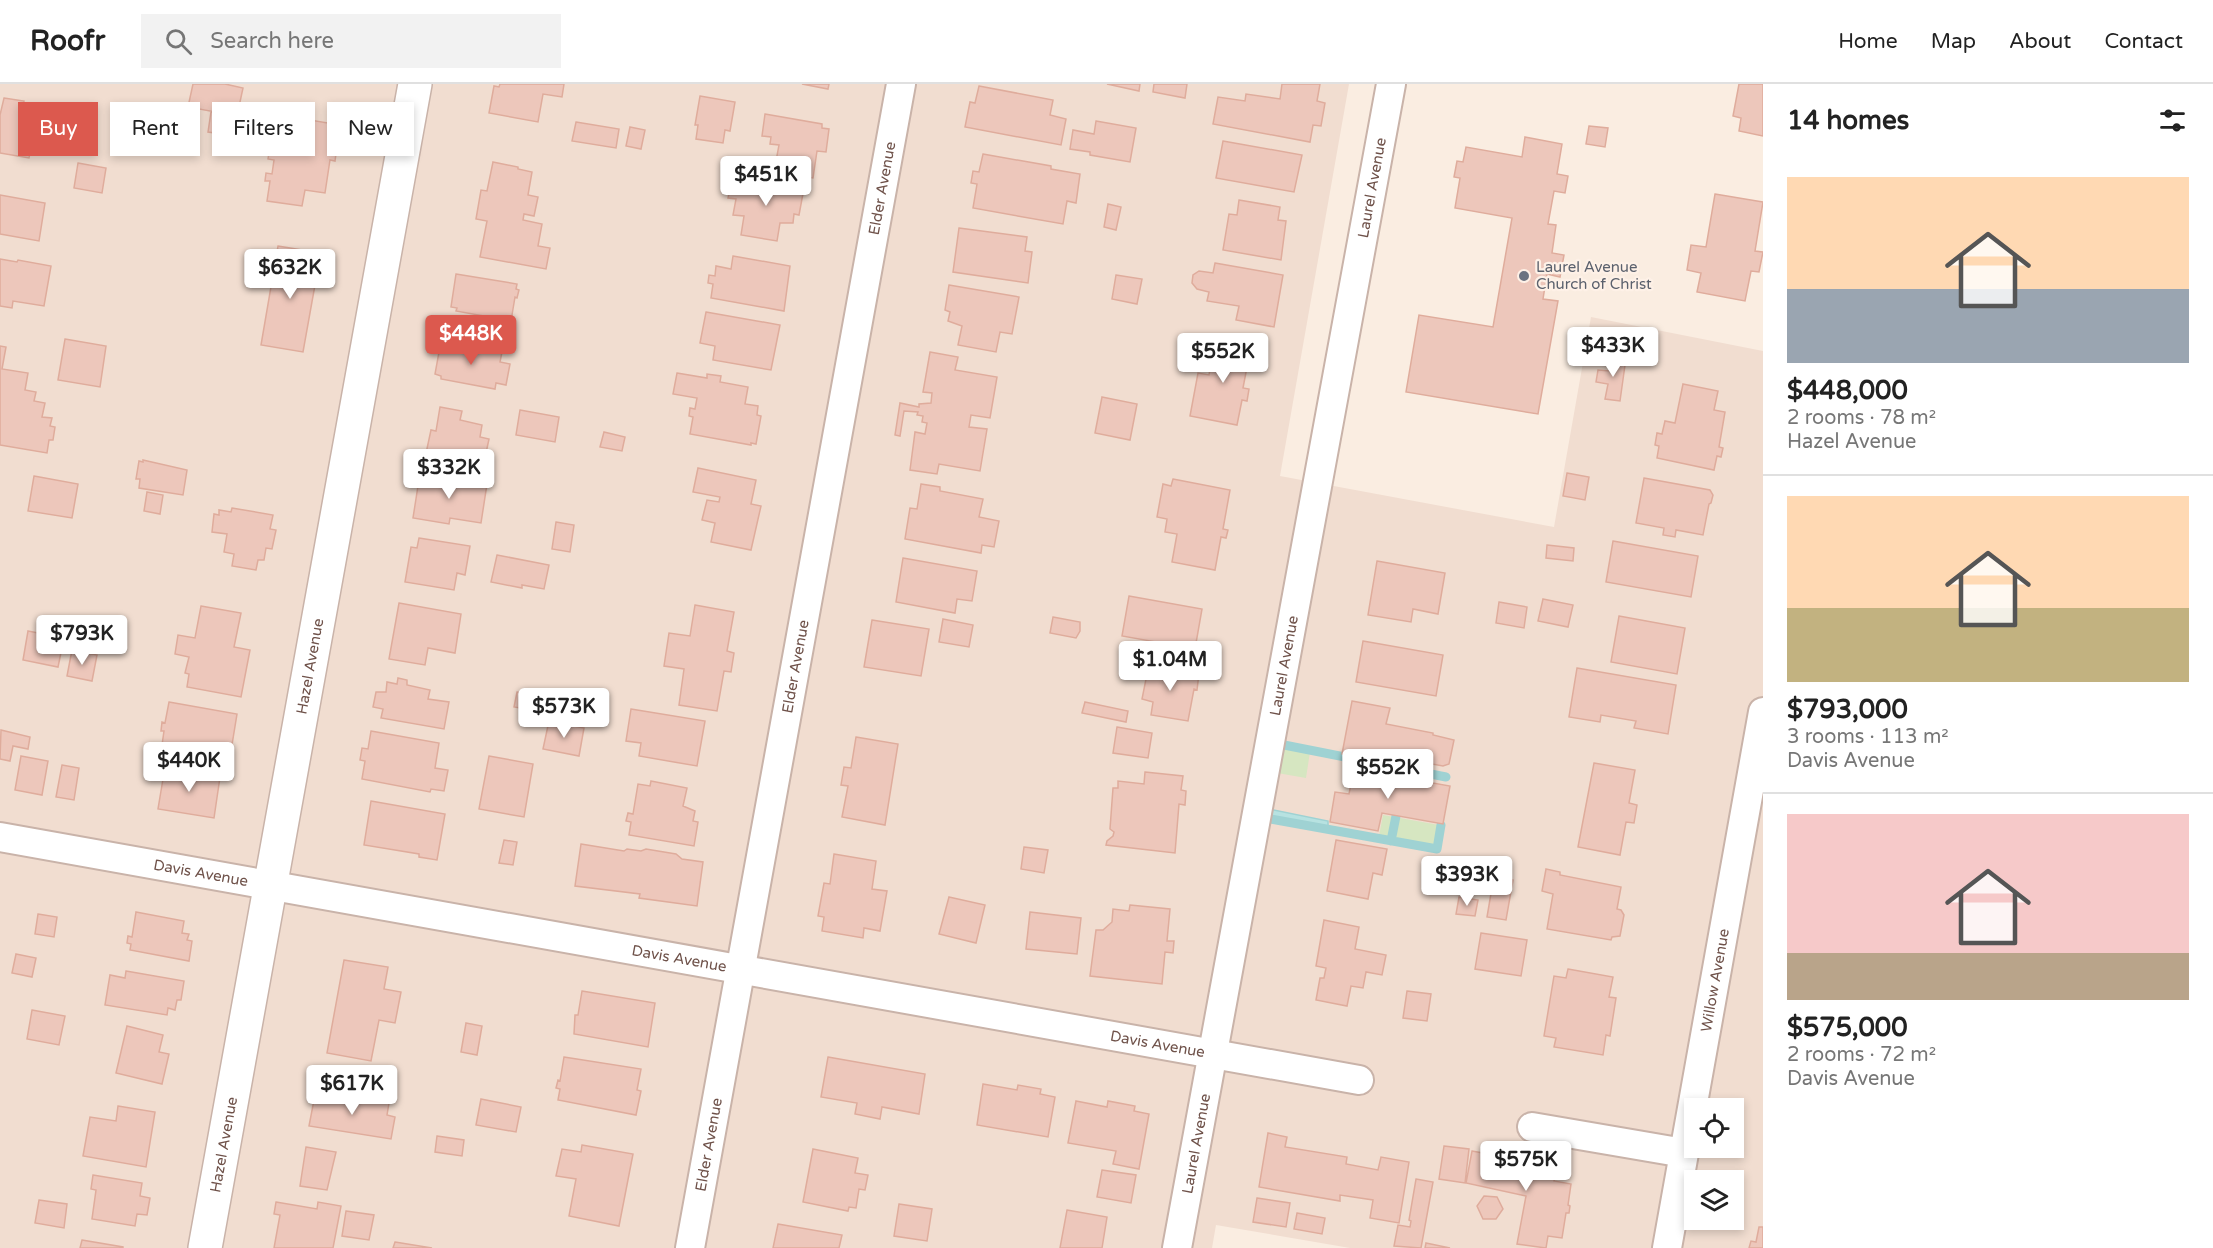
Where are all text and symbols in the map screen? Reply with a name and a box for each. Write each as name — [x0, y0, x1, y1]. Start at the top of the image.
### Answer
search box — [141, 14, 561, 68]
text: Roofr — [30, 24, 105, 58]
icon: search — [162, 25, 195, 58]
text: Search here — [210, 28, 334, 54]
text: Home — [1838, 29, 1898, 54]
text: Map — [1931, 29, 1976, 54]
text: About — [2009, 29, 2071, 54]
text: Contact — [2104, 29, 2183, 54]
chip: Buy — [18, 102, 98, 156]
chip: Rent — [110, 102, 200, 156]
chip: Filters — [212, 102, 315, 156]
chip: New — [327, 102, 414, 156]
icon: filters — [2156, 104, 2189, 137]
text: 14 homes — [1787, 105, 1909, 136]
street label: Laurel Avenue — [1354, 136, 1390, 239]
street label: Elder Avenue — [865, 140, 899, 236]
pin: $451K — [724, 156, 808, 207]
text: $451K — [734, 163, 798, 187]
icon: home — [1934, 216, 2042, 324]
pin: $632K — [248, 249, 332, 300]
text: $632K — [258, 256, 322, 280]
place label: Laurel Avenue Church of Christ — [1536, 258, 1652, 293]
marker: Laurel Avenue Church of Christ — [1517, 269, 1531, 283]
pin: $448K — [429, 315, 513, 366]
text: $448K — [439, 322, 503, 346]
pin: $433K — [1571, 327, 1655, 378]
pin: $552K — [1181, 333, 1265, 384]
text: $433K — [1581, 334, 1645, 358]
text: $552K — [1191, 340, 1255, 364]
text: $448,000 — [1787, 375, 1908, 406]
text: 2 rooms · 78 m² — [1787, 406, 1936, 430]
text: Hazel Avenue — [1787, 430, 1916, 454]
pin: $332K — [407, 449, 491, 500]
text: $332K — [417, 456, 481, 480]
icon: home — [1934, 535, 2042, 643]
street label: Laurel Avenue — [1266, 614, 1302, 717]
pin: $793K — [40, 615, 124, 666]
street label: Hazel Avenue — [292, 617, 327, 716]
street label: Elder Avenue — [778, 618, 813, 715]
text: $793K — [50, 622, 114, 646]
pin: $1.04M — [1121, 641, 1219, 692]
text: $1.04M — [1133, 648, 1207, 672]
pin: $573K — [522, 688, 606, 739]
text: $793,000 — [1787, 694, 1908, 725]
text: $573K — [532, 695, 596, 719]
text: 3 rooms · 113 m² — [1787, 725, 1949, 749]
pin: $440K — [147, 742, 231, 793]
text: $440K — [157, 749, 221, 773]
pin: $552K — [1346, 749, 1430, 800]
text: Davis Avenue — [1787, 749, 1915, 773]
text: $552K — [1356, 756, 1420, 780]
icon: home — [1934, 853, 2042, 961]
street label: Davis Avenue — [152, 856, 250, 890]
pin: $393K — [1425, 856, 1509, 907]
text: $393K — [1435, 863, 1499, 887]
street label: Willow Avenue — [1697, 927, 1733, 1033]
street label: Davis Avenue — [630, 941, 728, 976]
text: $575,000 — [1787, 1012, 1907, 1043]
street label: Davis Avenue — [1109, 1027, 1206, 1061]
text: 2 rooms · 72 m² — [1787, 1043, 1936, 1067]
pin: $617K — [310, 1065, 394, 1116]
text: Davis Avenue — [1787, 1067, 1915, 1091]
text: $617K — [320, 1072, 384, 1096]
street label: Laurel Avenue — [1178, 1092, 1214, 1195]
street label: Hazel Avenue — [206, 1095, 241, 1194]
street label: Elder Avenue — [691, 1096, 726, 1193]
map controls — [1684, 1098, 1744, 1230]
button: locate — [1684, 1098, 1744, 1158]
pin: $575K — [1484, 1141, 1568, 1192]
text: $575K — [1494, 1148, 1558, 1172]
button: layers — [1684, 1170, 1744, 1230]

